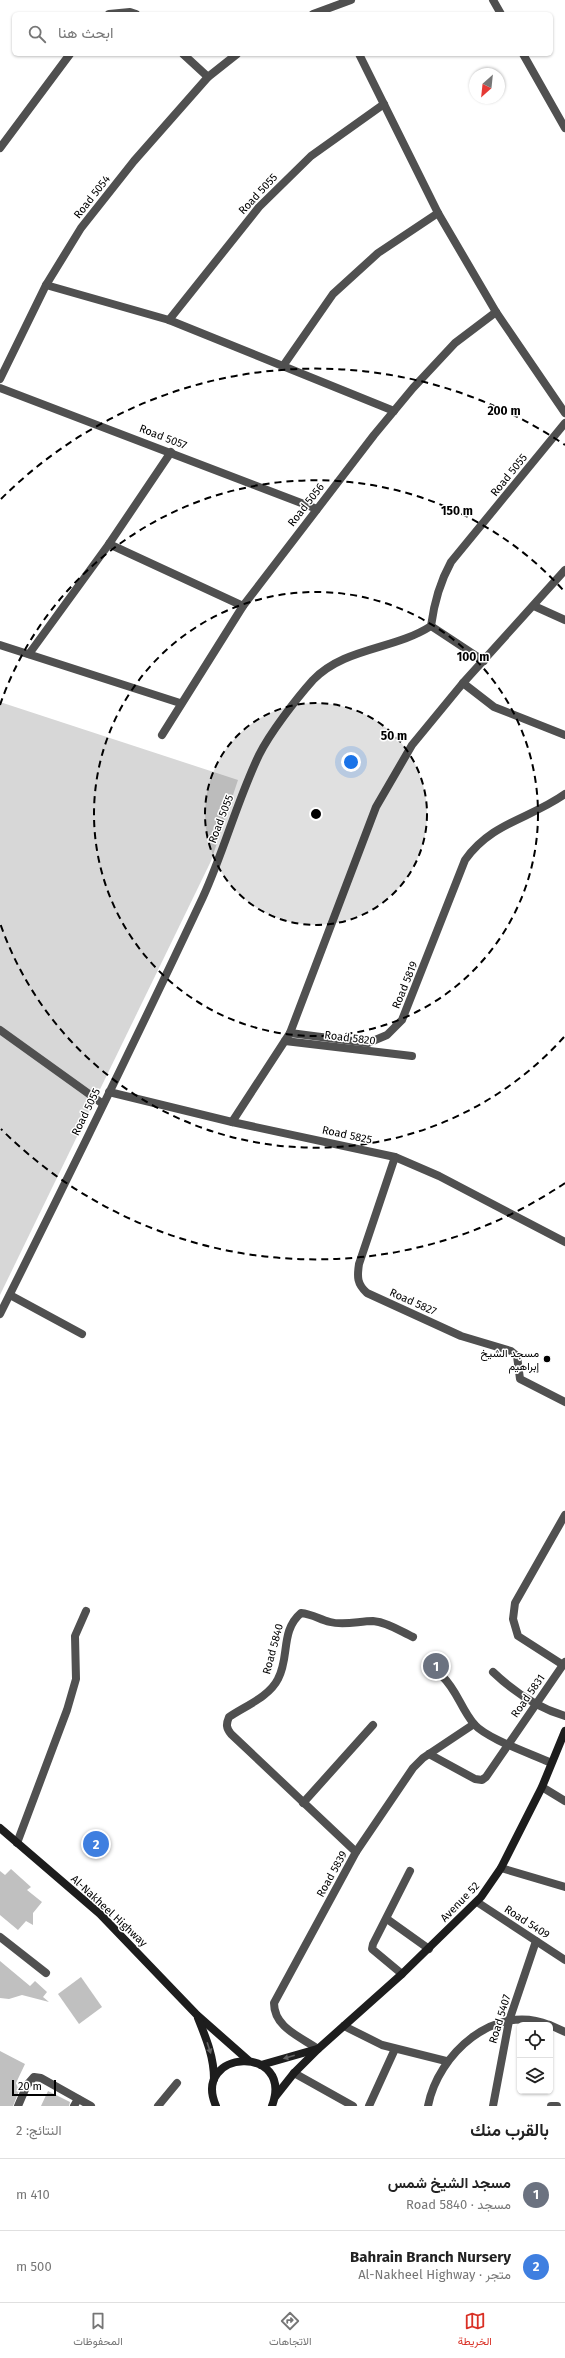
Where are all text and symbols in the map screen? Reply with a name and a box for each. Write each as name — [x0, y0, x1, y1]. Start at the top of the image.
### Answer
search box — [12, 12, 553, 56]
icon: search — [26, 23, 48, 45]
text: ابحث هنا — [58, 24, 113, 42]
north arrow — [469, 68, 505, 104]
street label: Road 5055 — [236, 171, 280, 217]
street label: Road 5054 — [71, 173, 113, 221]
text: 200 m — [487, 404, 521, 418]
street label: Road 5057 — [137, 422, 189, 452]
street label: Road 5055 — [488, 451, 530, 499]
street label: Road 5056 — [285, 481, 327, 529]
text: 150 m — [441, 504, 473, 518]
text: 100 m — [457, 650, 489, 664]
text: 50 m — [381, 729, 407, 743]
your location — [341, 752, 361, 772]
street label: Road 5055 — [206, 792, 236, 845]
centre of rings — [309, 807, 323, 821]
street label: Road 5819 — [390, 959, 420, 1011]
street label: Road 5820 — [324, 1028, 376, 1048]
street label: Road 5055 — [69, 1086, 103, 1138]
street label: Road 5825 — [321, 1123, 374, 1147]
street label: Road 5827 — [388, 1286, 439, 1318]
place label: مسجد الشيخ إبراهيم — [480, 1347, 539, 1374]
marker: مسجد الشيخ إبراهيم — [542, 1354, 552, 1364]
street label: Road 5840 — [260, 1622, 286, 1676]
pin: 1 — [423, 1651, 449, 1681]
street label: Road 5831 — [508, 1672, 548, 1720]
pin: 2 — [83, 1829, 109, 1859]
street label: Road 5839 — [314, 1848, 350, 1899]
street label: Al-Nakheel Highway — [68, 1872, 150, 1950]
street label: Avenue 52 — [438, 1879, 482, 1925]
street label: Road 5409 — [502, 1903, 552, 1942]
street label: Road 5407 — [486, 1993, 514, 2045]
map controls — [517, 2022, 553, 2094]
button: locate — [517, 2022, 553, 2058]
one-way arrow — [206, 2042, 212, 2054]
one-way arrow — [283, 2054, 295, 2060]
button: layers — [517, 2058, 553, 2094]
scale bar — [12, 2078, 56, 2097]
text: 20 m — [18, 2080, 42, 2093]
text: بالقرب منك — [470, 2120, 549, 2141]
text: النتائج: 2 — [16, 2123, 61, 2138]
text: مسجد الشيخ شمس — [388, 2174, 511, 2192]
text: 410 m — [16, 2187, 50, 2202]
text: 1 — [533, 2187, 539, 2202]
text: مسجد · Road 5840 — [406, 2197, 511, 2212]
text: Bahrain Branch Nursery — [350, 2248, 511, 2266]
text: 500 m — [16, 2259, 52, 2274]
text: 2 — [533, 2259, 539, 2274]
text: متجر · Al-Nakheel Highway — [358, 2267, 511, 2282]
tab: المحفوظات — [73, 2310, 123, 2351]
tab: الاتجاهات — [269, 2310, 312, 2351]
tab: الخريطة — [458, 2310, 492, 2351]

